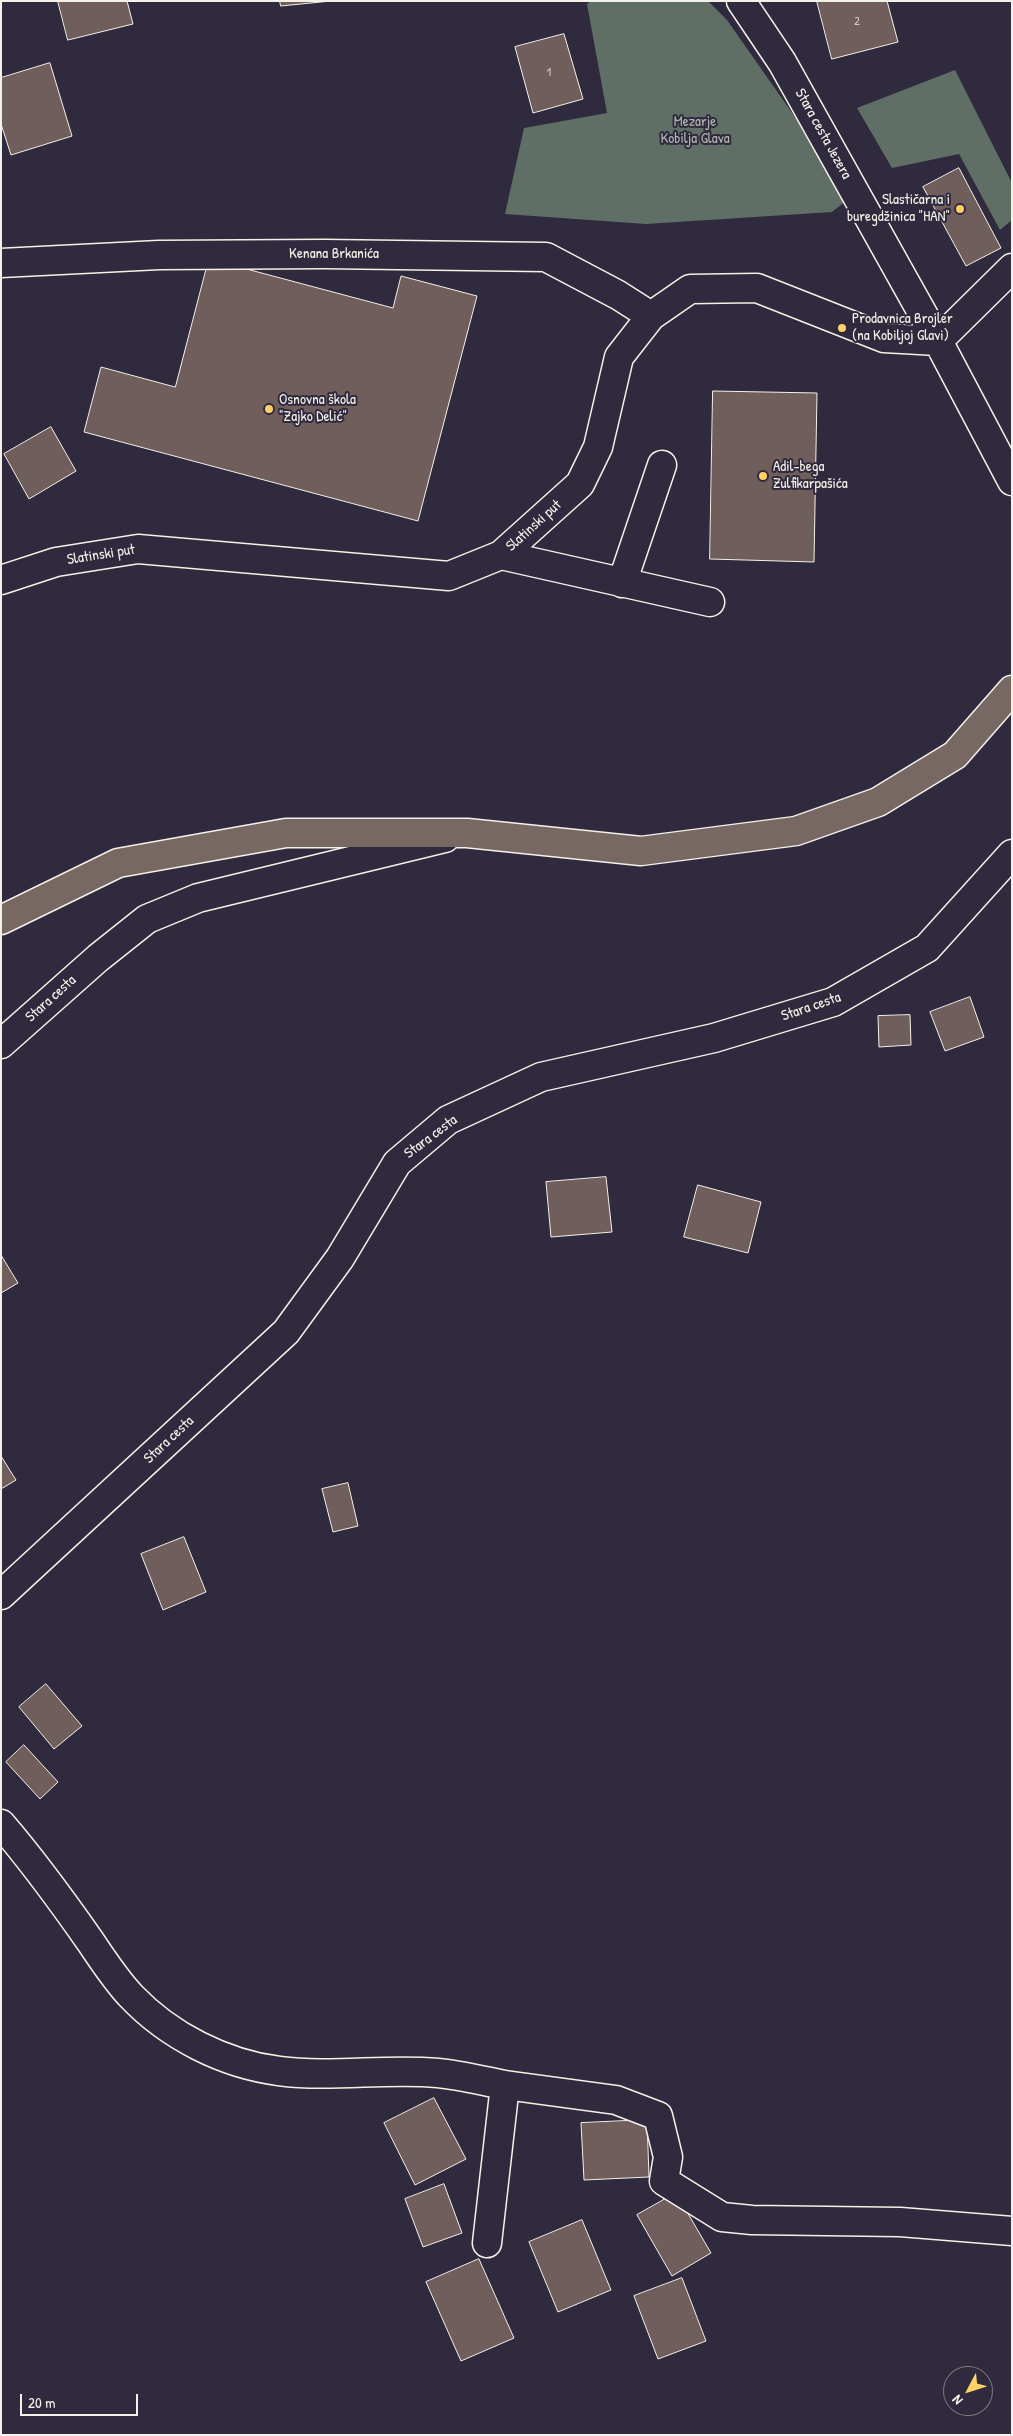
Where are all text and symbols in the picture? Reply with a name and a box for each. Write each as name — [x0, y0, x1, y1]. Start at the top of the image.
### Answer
house number: 2 — [854, 15, 860, 29]
house number: 1 — [547, 66, 551, 80]
street label: Stara cesta Jezera — [791, 86, 855, 182]
park label: Mezarje Kobilja Glava — [660, 113, 730, 148]
place label: Slastičarna i buregdžinica "HAN" — [847, 191, 950, 226]
marker: Slastičarna i buregdžinica "HAN" — [954, 203, 966, 215]
street label: Kenana Brkanića — [289, 245, 379, 263]
place label: Prodavnica Brojler (na Kobiljoj Glavi) — [852, 310, 953, 345]
marker: Prodavnica Brojler (na Kobiljoj Glavi) — [836, 322, 848, 334]
place label: Osnovna škola "Zajko Delić" — [279, 391, 356, 426]
marker: Osnovna škola "Zajko Delić" — [263, 403, 275, 415]
place label: Adil-bega Zulfikarpašića — [773, 458, 848, 493]
marker: Adil-bega Zulfikarpašića — [757, 470, 769, 482]
street label: Slatinski put — [503, 496, 565, 556]
street label: Slatinski put — [66, 541, 136, 569]
street label: Stara cesta — [22, 972, 80, 1026]
street label: Stara cesta — [779, 988, 843, 1026]
street label: Stara cesta — [401, 1111, 461, 1163]
street label: Stara cesta — [140, 1412, 198, 1468]
north arrow — [943, 2366, 993, 2416]
scale bar — [22, 2384, 140, 2416]
text: N — [947, 2391, 967, 2409]
text: 20 m — [28, 2392, 55, 2413]

